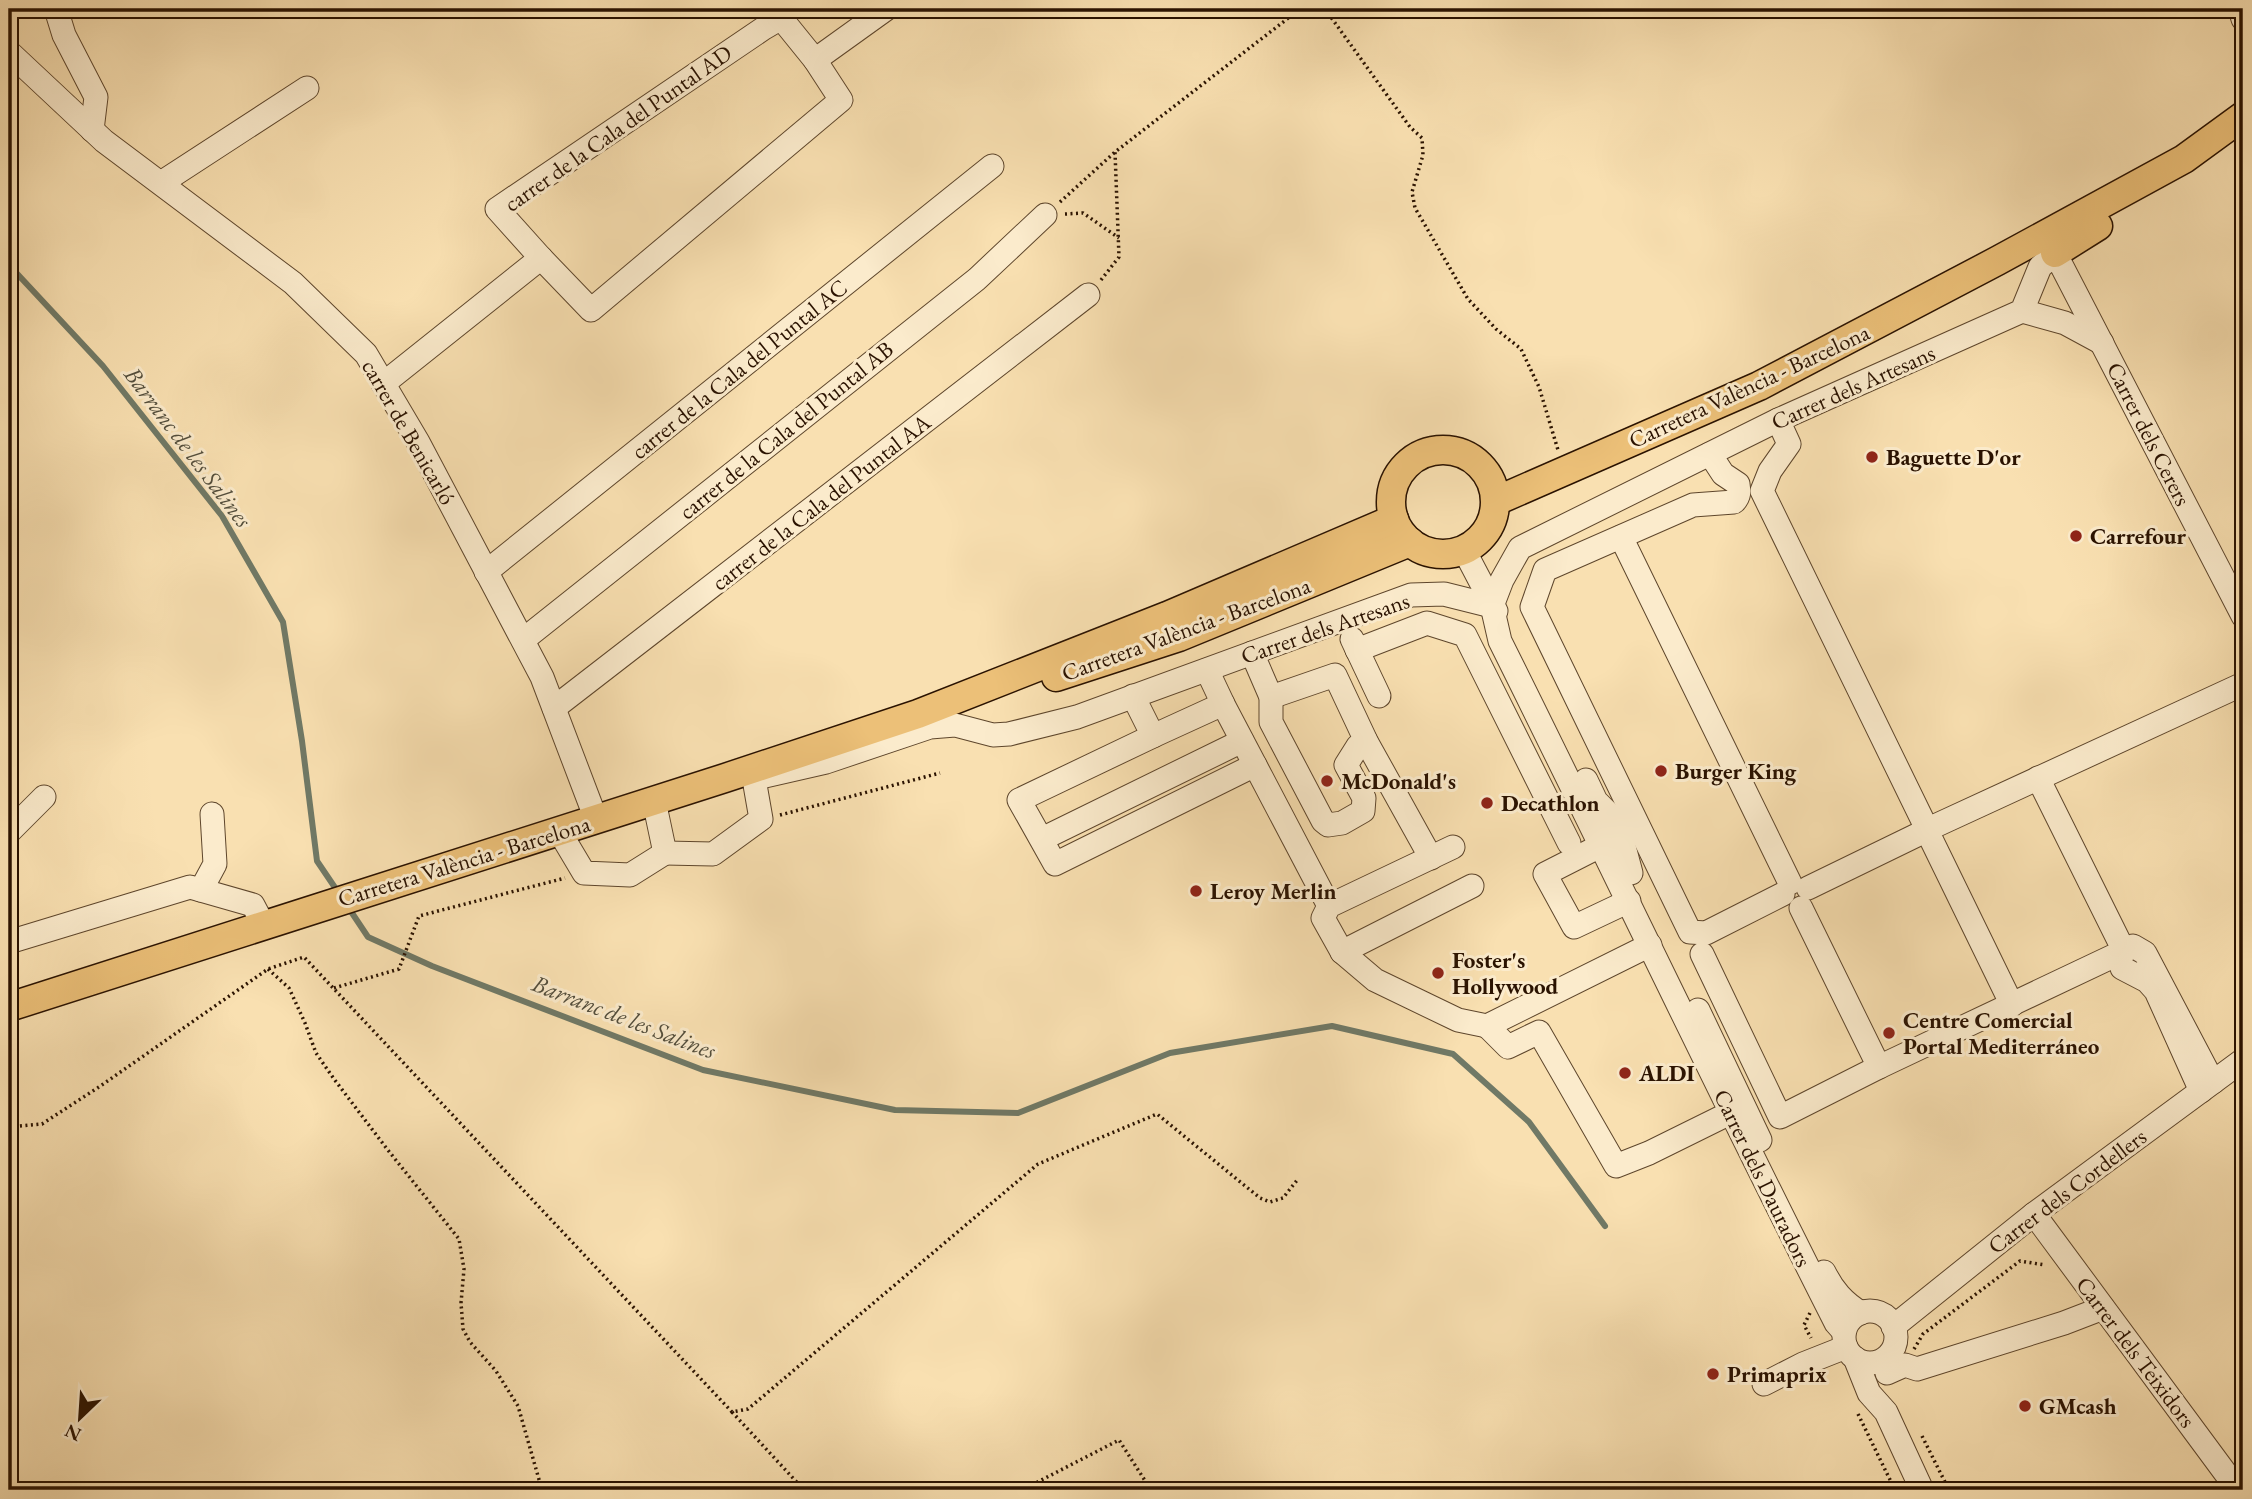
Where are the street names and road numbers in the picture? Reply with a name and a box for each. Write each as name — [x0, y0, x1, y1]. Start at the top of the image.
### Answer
street label: carrer de la Cala del Puntal AD — [498, 38, 738, 218]
street label: carrer de la Cala del Puntal AC — [625, 272, 853, 466]
street label: Carretera València - Barcelona — [1624, 317, 1875, 455]
street label: carrer de la Cala del Puntal AB — [673, 334, 899, 526]
street label: Carrer dels Artesans — [1766, 337, 1940, 437]
street label: carrer de Benicarló — [355, 354, 463, 510]
street label: Carrer dels Cerers — [2100, 357, 2198, 511]
street label: carrer de la Cala del Puntal AA — [705, 406, 938, 597]
street label: Carretera València - Barcelona — [1057, 570, 1315, 688]
street label: Carrer dels Artesans — [1237, 585, 1413, 671]
street label: Carretera València - Barcelona — [334, 808, 595, 914]
street label: Carrer dels Dauradors — [1707, 1084, 1819, 1272]
street label: Carrer dels Cordellers — [1982, 1121, 2152, 1261]
street label: Carrer dels Teixidors — [2069, 1270, 2203, 1434]

